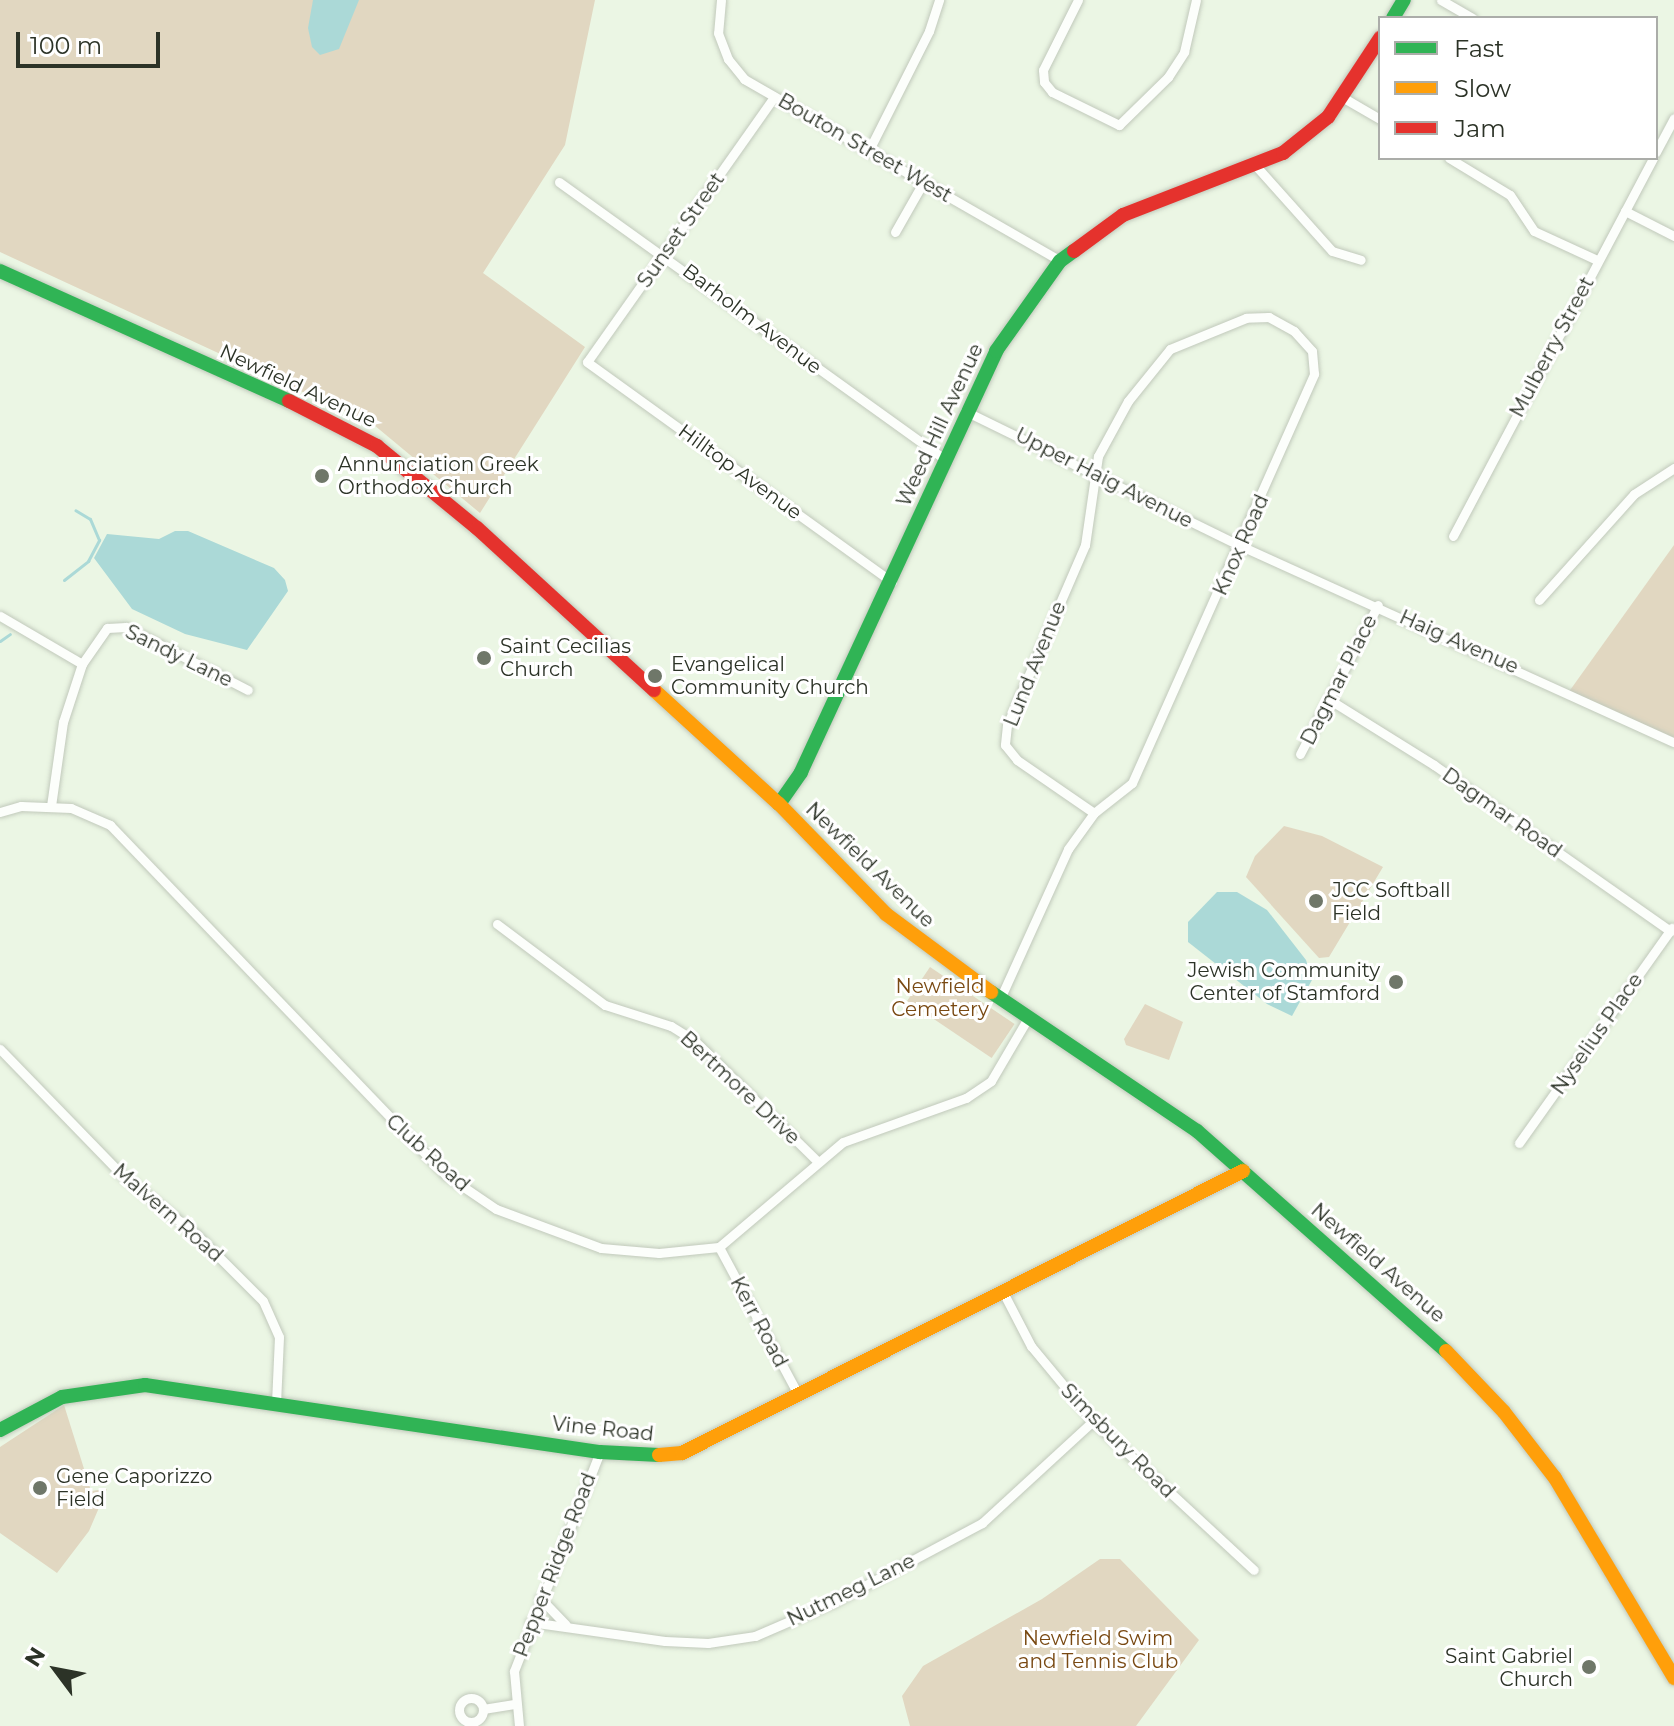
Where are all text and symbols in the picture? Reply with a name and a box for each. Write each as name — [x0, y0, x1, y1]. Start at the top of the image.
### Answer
scale bar — [20, 16, 164, 66]
legend — [1378, 16, 1658, 160]
text: 100 m — [30, 31, 102, 60]
text: Fast — [1454, 34, 1504, 63]
text: Slow — [1454, 74, 1511, 103]
street label: Bouton Street West — [774, 88, 956, 208]
text: Jam — [1454, 114, 1506, 143]
street label: Sunset Street — [632, 168, 730, 292]
street label: Barholm Avenue — [678, 259, 826, 379]
street label: Mulberry Street — [1505, 273, 1599, 421]
street label: Newfield Avenue — [216, 339, 380, 433]
street label: Weed Hill Avenue — [892, 340, 988, 510]
street label: Hilltop Avenue — [674, 419, 806, 525]
street label: Upper Haig Avenue — [1011, 423, 1197, 533]
place label: Annunciation Greek Orthodox Church — [338, 452, 539, 499]
marker: Annunciation Greek Orthodox Church — [313, 467, 331, 485]
street label: Knox Road — [1208, 491, 1274, 599]
street label: Lund Avenue — [999, 598, 1071, 730]
street label: Haig Avenue — [1396, 605, 1522, 679]
street label: Dagmar Place — [1296, 611, 1382, 749]
street label: Sandy Lane — [121, 620, 237, 692]
place label: Saint Cecilias Church — [500, 634, 631, 681]
marker: Saint Cecilias Church — [475, 649, 493, 667]
place label: Evangelical Community Church — [671, 652, 869, 699]
marker: Evangelical Community Church — [646, 667, 664, 685]
street label: Dagmar Road — [1438, 763, 1566, 863]
street label: Newfield Avenue — [801, 797, 939, 933]
place label: JCC Softball Field — [1332, 878, 1451, 925]
marker: JCC Softball Field — [1307, 892, 1325, 910]
place label: Jewish Community Center of Stamford — [1188, 958, 1380, 1005]
street label: Nyselius Place — [1546, 969, 1648, 1099]
marker: Jewish Community Center of Stamford — [1387, 973, 1405, 991]
park label: Newfield Cemetery — [891, 974, 989, 1021]
street label: Bertmore Drive — [675, 1026, 805, 1150]
street label: Club Road — [381, 1109, 475, 1197]
street label: Malvern Road — [108, 1159, 228, 1267]
street label: Newfield Avenue — [1306, 1198, 1450, 1328]
street label: Kerr Road — [725, 1273, 793, 1371]
street label: Simsbury Road — [1056, 1379, 1180, 1503]
street label: Vine Road — [551, 1412, 655, 1446]
place label: Gene Caporizzo Field — [56, 1464, 212, 1511]
street label: Pepper Ridge Road — [509, 1470, 601, 1660]
marker: Gene Caporizzo Field — [31, 1479, 49, 1497]
street label: Nutmeg Lane — [783, 1549, 919, 1631]
park label: Newfield Swim and Tennis Club — [1018, 1627, 1178, 1674]
north arrow — [16, 1630, 96, 1710]
text: N — [19, 1642, 51, 1672]
place label: Saint Gabriel Church — [1445, 1644, 1573, 1691]
marker: Saint Gabriel Church — [1580, 1658, 1598, 1676]

